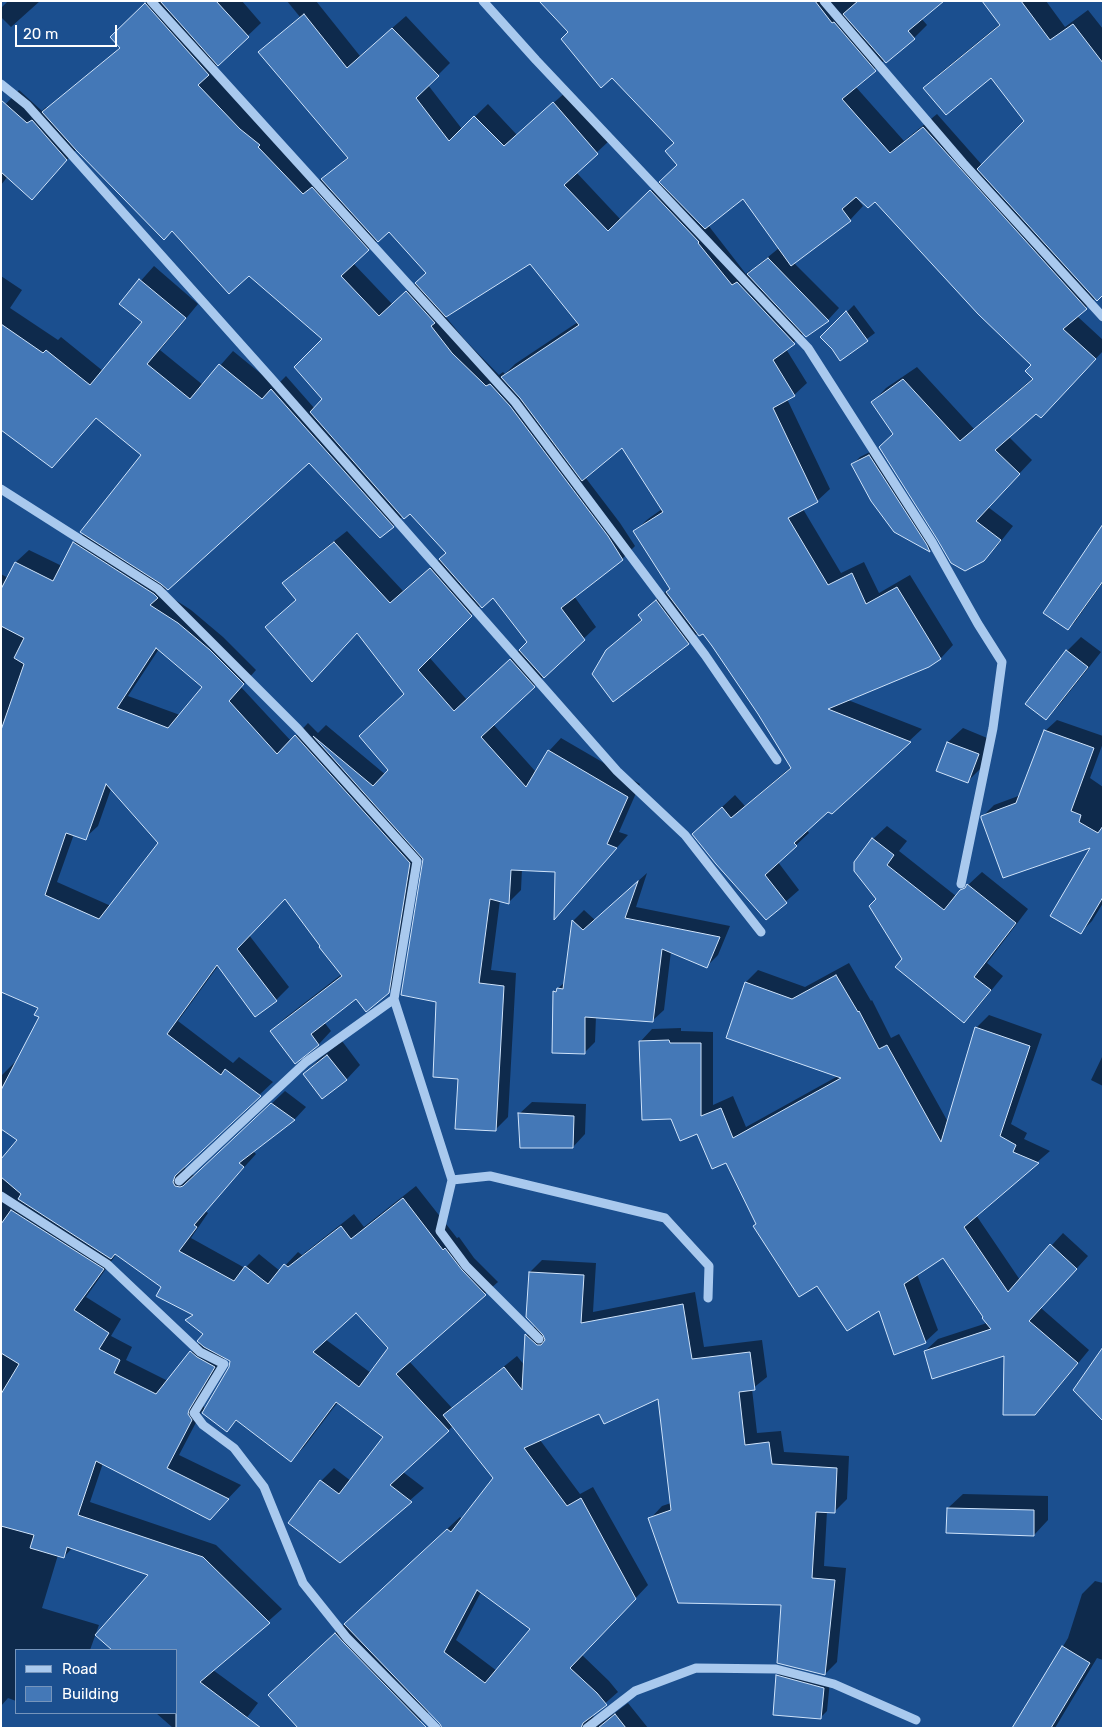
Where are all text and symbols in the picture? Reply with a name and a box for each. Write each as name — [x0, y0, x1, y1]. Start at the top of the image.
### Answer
scale bar — [18, 15, 120, 47]
text: 20 m — [23, 25, 58, 43]
legend — [15, 1649, 178, 1714]
text: Road — [62, 1660, 98, 1678]
text: Building — [62, 1685, 119, 1703]

